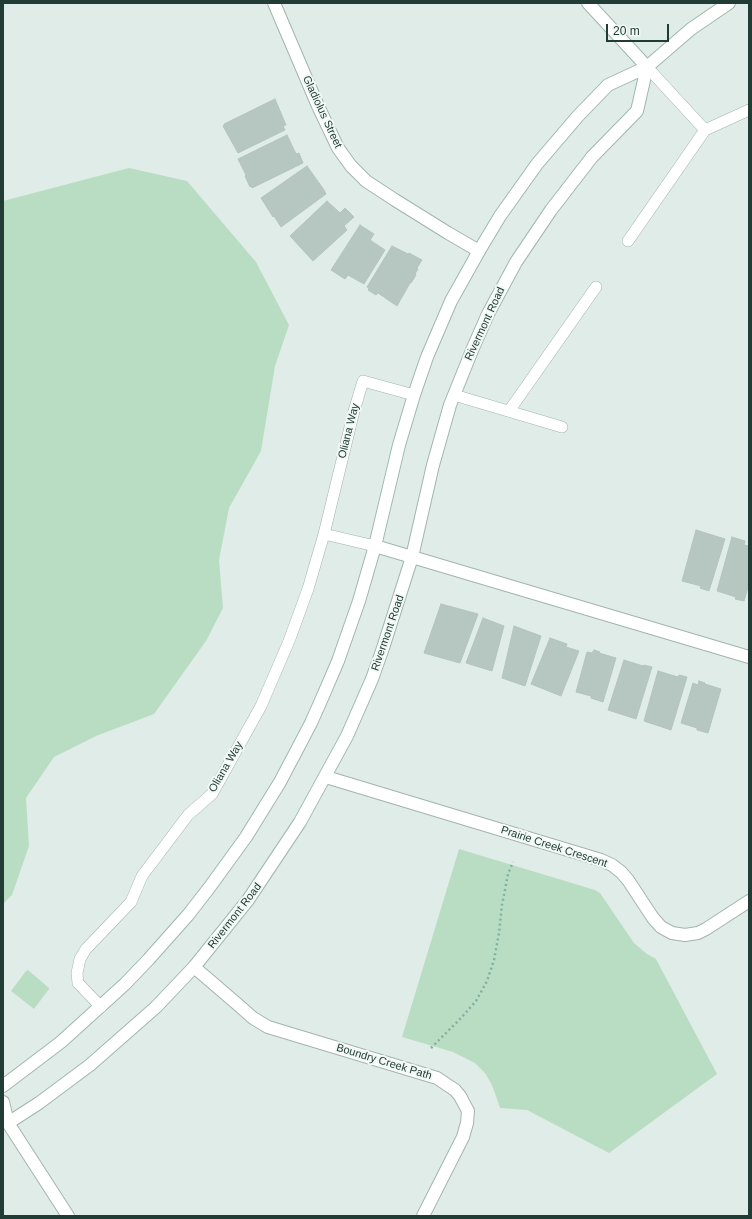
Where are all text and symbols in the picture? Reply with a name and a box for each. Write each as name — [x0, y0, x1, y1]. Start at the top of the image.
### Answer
scale bar — [608, 16, 671, 42]
text: 20 m — [613, 24, 640, 38]
street label: Gladiolus Street — [299, 74, 345, 150]
street label: Rivermont Road — [462, 285, 508, 363]
street label: Oliana Way — [336, 402, 362, 460]
street label: Rivermont Road — [369, 593, 407, 673]
street label: Oliana Way — [206, 739, 246, 795]
street label: Prairie Creek Crescent — [499, 824, 609, 870]
street label: Rivermont Road — [205, 881, 265, 951]
street label: Boundry Creek Path — [335, 1041, 433, 1083]

